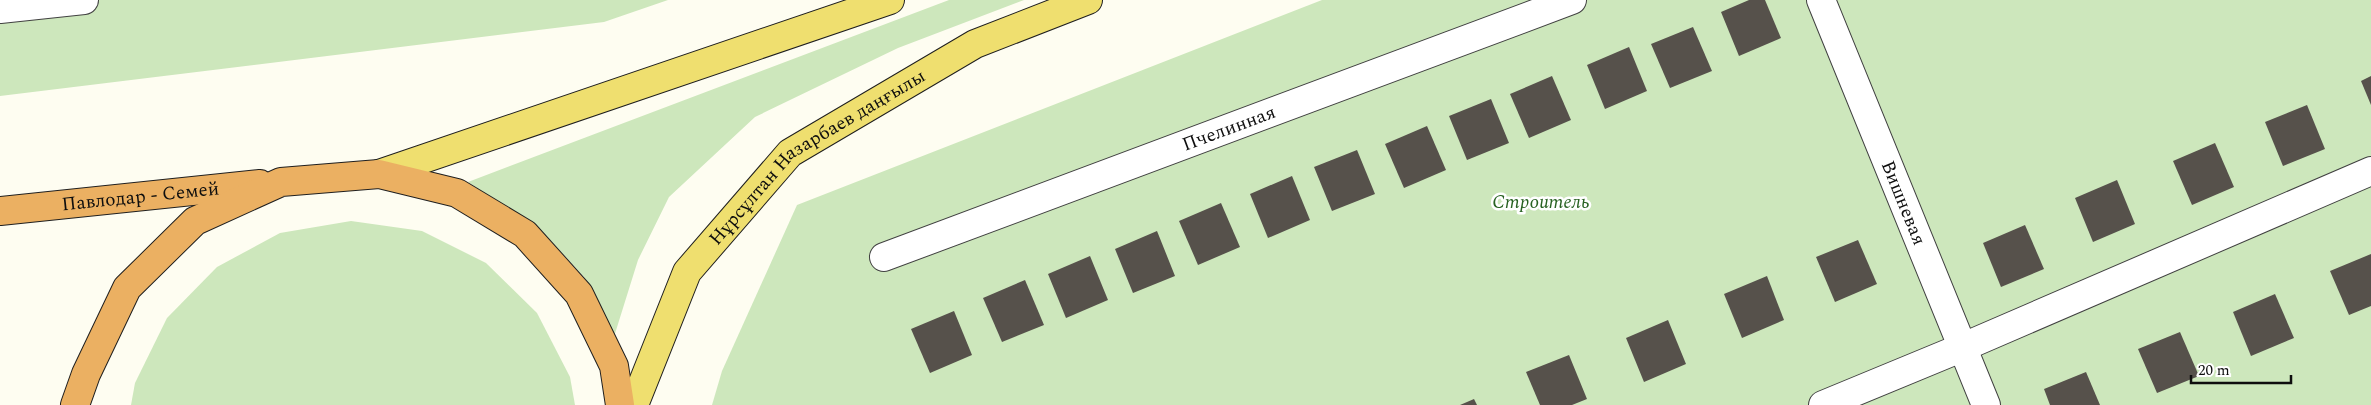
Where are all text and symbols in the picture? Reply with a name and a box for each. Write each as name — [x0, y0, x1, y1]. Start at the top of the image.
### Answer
street label: Нұрсұлтан Назарбаев даңғылы — [702, 62, 931, 252]
street label: Пчелинная — [1178, 97, 1280, 159]
street label: Вишневая — [1873, 156, 1934, 250]
street label: Павлодар - Семей — [60, 174, 220, 219]
park label: Строитель — [1492, 188, 1590, 217]
scale bar — [2191, 352, 2291, 384]
text: 20 m — [2198, 359, 2230, 382]

